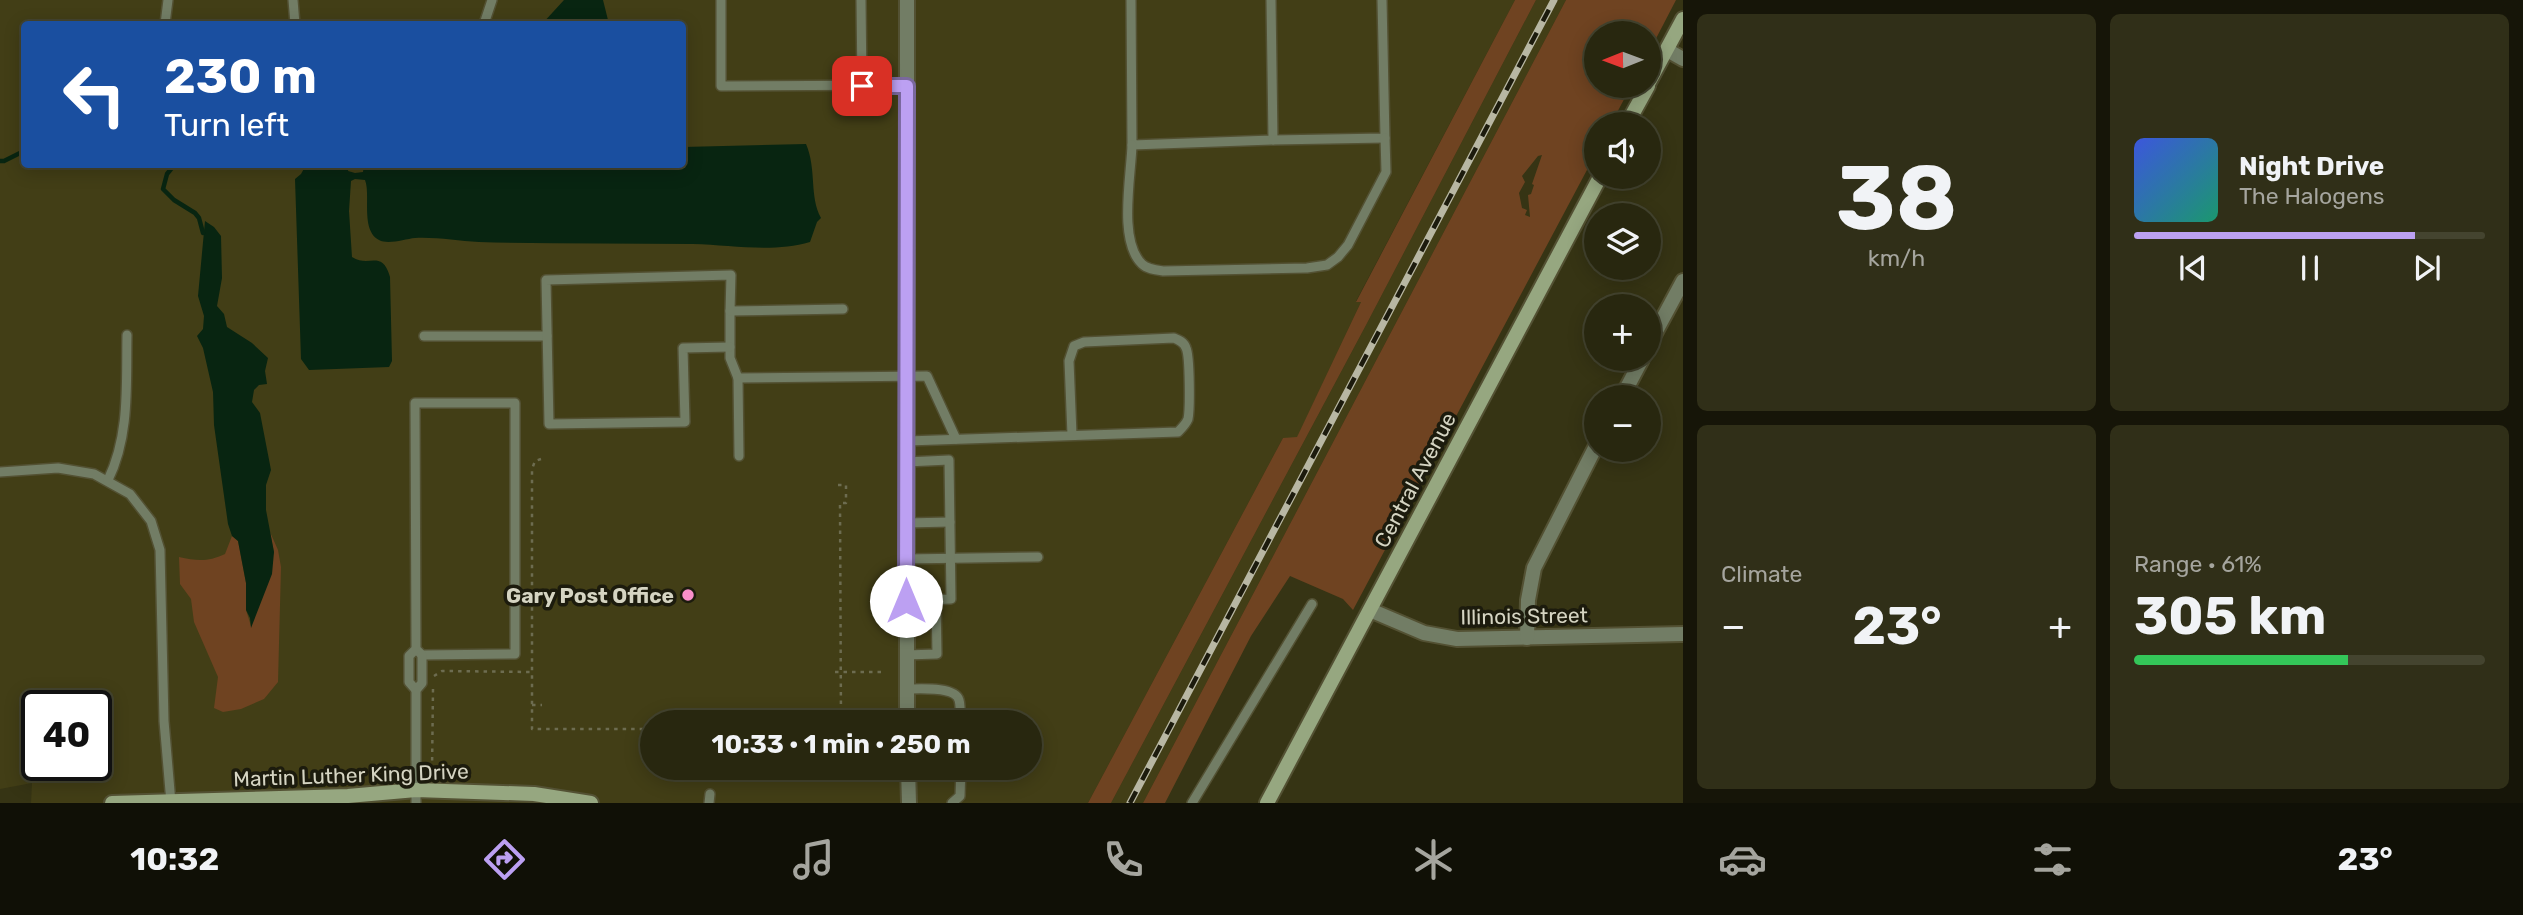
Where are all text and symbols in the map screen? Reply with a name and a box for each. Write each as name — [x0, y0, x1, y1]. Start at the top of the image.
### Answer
north arrow — [1584, 21, 1661, 98]
map controls — [1584, 21, 1661, 462]
text: 230 m — [164, 47, 317, 105]
icon: left — [49, 49, 140, 140]
pin — [832, 56, 892, 116]
icon: arrive — [843, 67, 881, 105]
text: Turn left — [164, 106, 289, 144]
button: sound — [1584, 112, 1661, 189]
text: 38 — [1836, 144, 1957, 252]
text: Night Drive — [2239, 151, 2384, 182]
text: The Halogens — [2239, 182, 2385, 210]
button: layers — [1584, 203, 1661, 280]
text: km/h — [1868, 244, 1925, 272]
icon: previous — [2174, 249, 2212, 287]
icon: pause — [2291, 249, 2329, 287]
icon: next — [2408, 249, 2446, 287]
button: + — [1584, 294, 1661, 371]
button: − — [1584, 385, 1661, 462]
street label: Central Avenue — [1369, 408, 1461, 552]
text: Range · 61% — [2134, 550, 2262, 578]
text: Climate — [1721, 560, 1802, 588]
position arrow — [869, 564, 943, 638]
place label: Gary Post Office — [506, 583, 674, 608]
text: 305 km — [2134, 585, 2326, 647]
marker: Gary Post Office — [680, 587, 696, 603]
text: 23° — [1852, 595, 1942, 657]
street label: Illinois Street — [1460, 602, 1588, 630]
text: − — [1721, 603, 1746, 649]
text: + — [2048, 603, 2072, 649]
speed limit sign: 40 — [21, 690, 112, 781]
text: 10:33 · 1 min · 250 m — [712, 729, 970, 760]
street label: Martin Luther King Drive — [233, 758, 469, 792]
icon: directions — [480, 835, 529, 884]
icon: music — [789, 835, 838, 884]
icon: phone — [1099, 835, 1148, 884]
icon: climate — [1409, 835, 1458, 884]
icon: car — [1718, 835, 1767, 884]
icon: filters — [2028, 835, 2077, 884]
text: 10:32 — [130, 840, 219, 878]
text: 23° — [2338, 840, 2393, 878]

